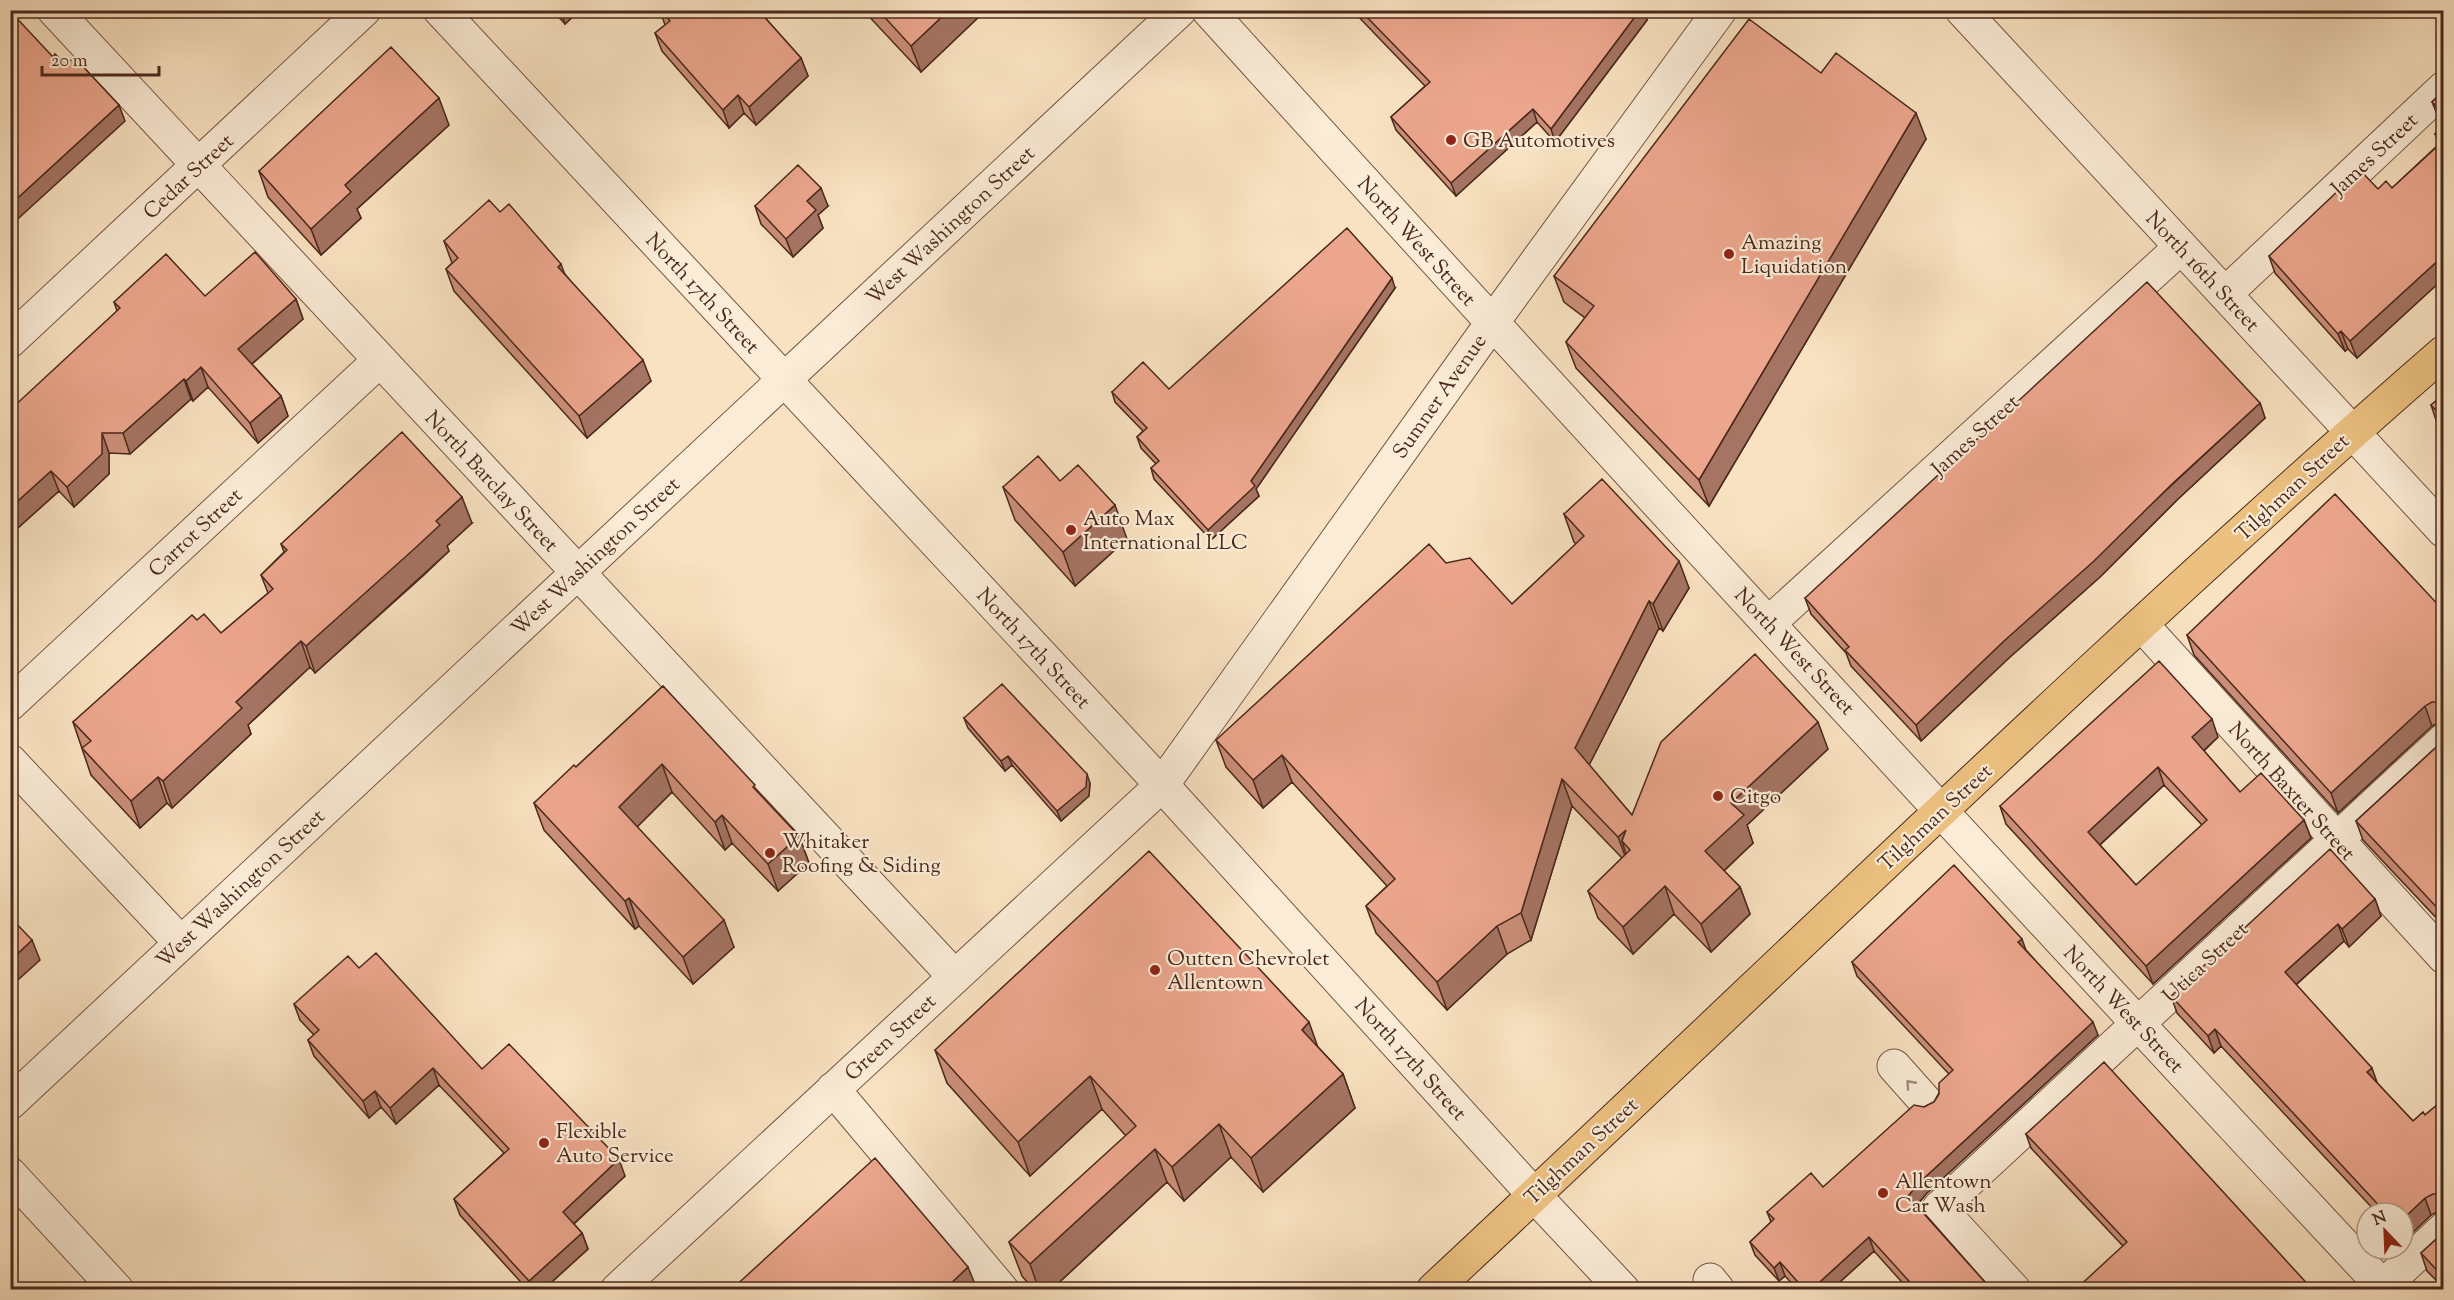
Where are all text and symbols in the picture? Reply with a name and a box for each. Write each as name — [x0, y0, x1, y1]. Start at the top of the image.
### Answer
scale bar — [42, 39, 159, 77]
text: 20 m — [51, 49, 88, 75]
street label: James Street — [2324, 107, 2426, 205]
place label: GB Automotives — [1463, 127, 1615, 157]
street label: Cedar Street — [137, 128, 241, 227]
marker: GB Automotives — [1444, 133, 1458, 147]
street label: West Washington Street — [860, 140, 1043, 313]
street label: North West Street — [1349, 171, 1482, 314]
street label: North 16th Street — [2138, 205, 2266, 339]
street label: North 17th Street — [637, 227, 766, 362]
place label: Amazing Liquidation — [1741, 229, 1847, 283]
marker: Amazing Liquidation — [1722, 247, 1736, 261]
street label: Sumner Avenue — [1386, 329, 1495, 466]
street label: James Street — [1925, 389, 2027, 485]
street label: North Barclay Street — [417, 405, 564, 560]
street label: Tilghman Street — [2230, 428, 2357, 549]
street label: West Washington Street — [505, 471, 688, 644]
street label: Carrot Street — [143, 482, 250, 585]
place label: Auto Max International LLC — [1083, 505, 1248, 559]
marker: Auto Max International LLC — [1064, 523, 1078, 537]
street label: North 17th Street — [968, 582, 1097, 717]
street label: North West Street — [1726, 582, 1861, 723]
street label: North Baxter Street — [2220, 716, 2361, 868]
street label: Tilghman Street — [1873, 758, 2000, 879]
place label: Citgo — [1730, 783, 1781, 813]
marker: Citgo — [1711, 789, 1725, 803]
street label: West Washington Street — [150, 803, 333, 976]
place label: Whitaker Roofing & Siding — [782, 828, 941, 882]
marker: Whitaker Roofing & Siding — [763, 846, 777, 860]
street label: Utica Street — [2157, 916, 2256, 1011]
street label: North West Street — [2055, 940, 2190, 1081]
place label: Outten Chevrolet Allentown — [1167, 945, 1329, 999]
marker: Outten Chevrolet Allentown — [1148, 963, 1162, 977]
street label: Green Street — [839, 988, 944, 1089]
street label: North 17th Street — [1346, 992, 1473, 1128]
one-way arrow — [1906, 1080, 1917, 1091]
street label: Tilghman Street — [1519, 1092, 1646, 1213]
place label: Flexible Auto Service — [556, 1118, 674, 1172]
marker: Flexible Auto Service — [537, 1136, 551, 1150]
place label: Allentown Car Wash — [1895, 1168, 1992, 1222]
marker: Allentown Car Wash — [1876, 1186, 1890, 1200]
north arrow — [2355, 1201, 2415, 1261]
text: N — [2370, 1206, 2391, 1233]

